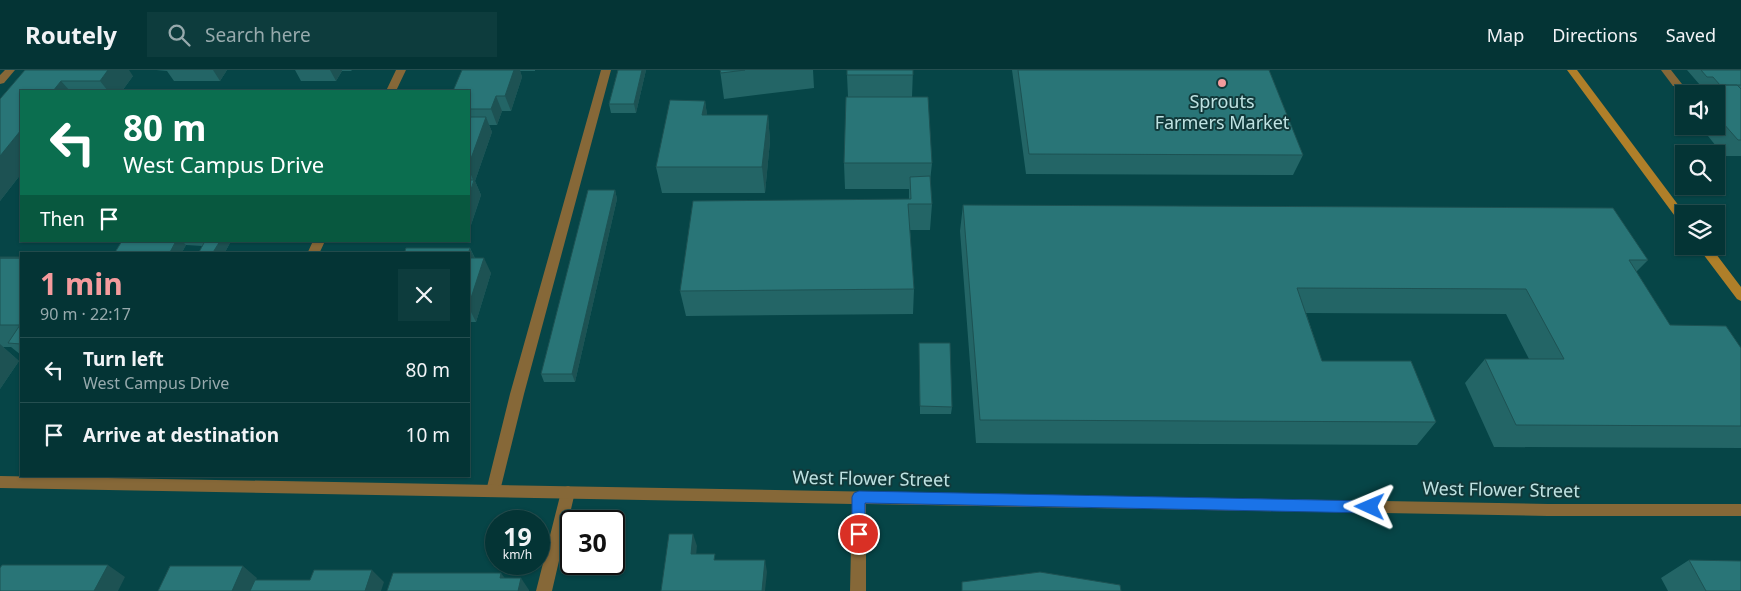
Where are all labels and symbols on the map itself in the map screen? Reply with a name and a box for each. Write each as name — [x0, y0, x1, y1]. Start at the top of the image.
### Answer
marker: Sprouts Farmers Market — [1216, 77, 1228, 89]
place label: Sprouts Farmers Market — [1155, 89, 1290, 134]
street label: West Flower Street — [792, 465, 950, 491]
street label: West Flower Street — [1422, 476, 1580, 502]
position arrow — [1343, 480, 1395, 532]
speed limit sign: 30 — [560, 510, 625, 575]
pin — [838, 513, 880, 555]

